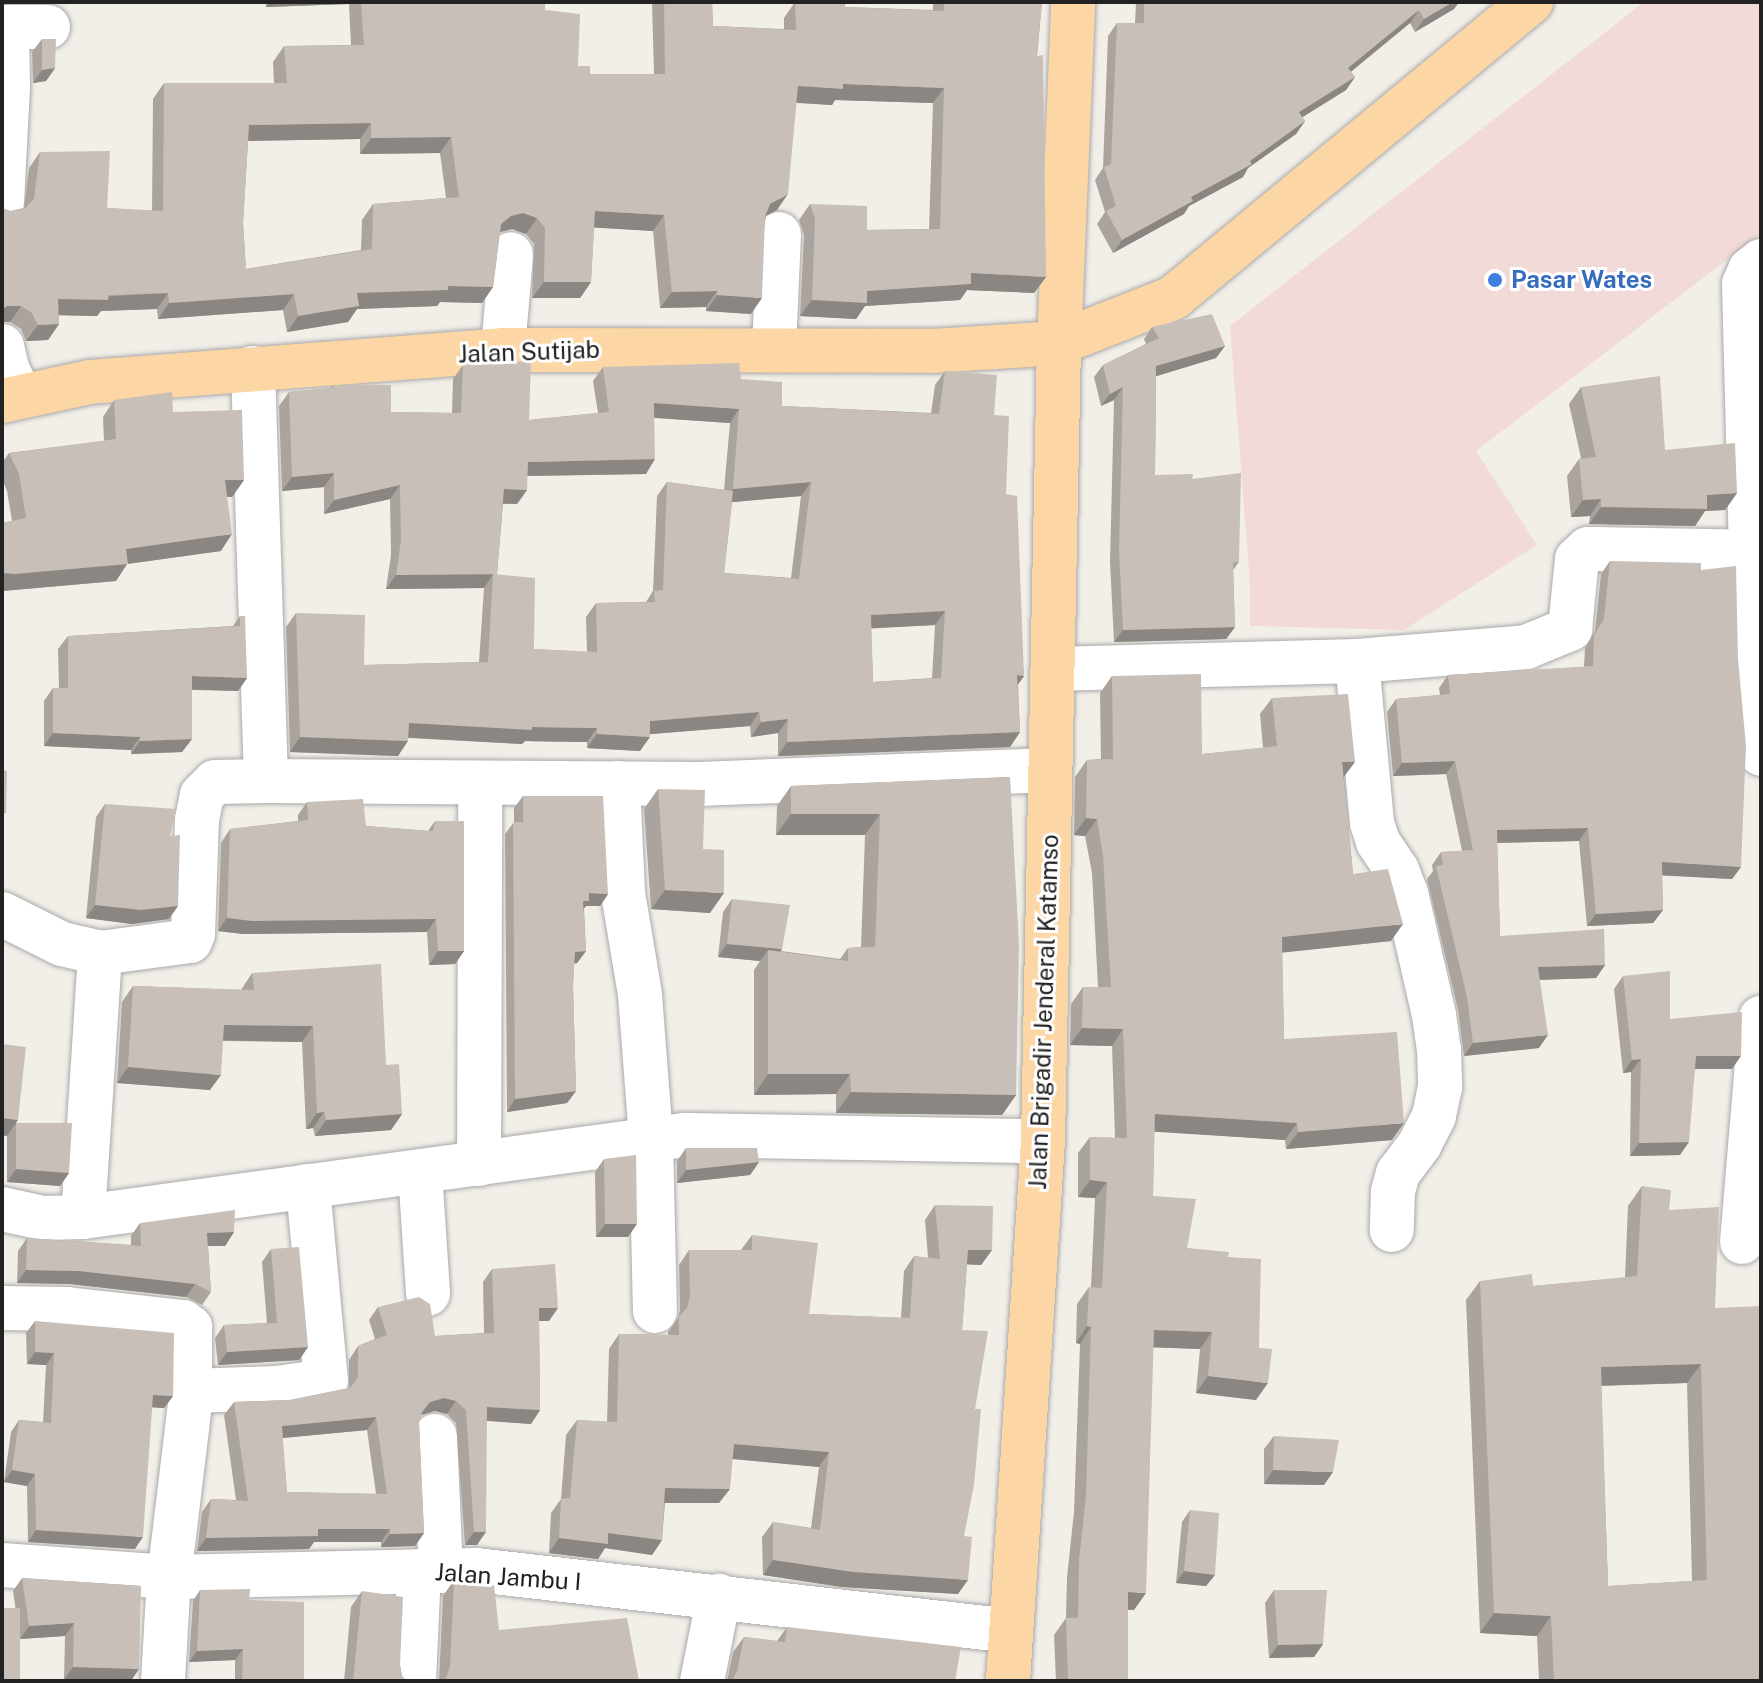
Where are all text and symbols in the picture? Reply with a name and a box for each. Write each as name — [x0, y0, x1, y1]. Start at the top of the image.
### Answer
place label: Pasar Wates — [1511, 266, 1653, 294]
marker: Pasar Wates — [1486, 271, 1504, 289]
street label: Jalan Sutijab — [458, 335, 600, 369]
street label: Jalan Brigadir Jenderal Katamso — [1023, 834, 1065, 1190]
street label: Jalan Jambu I — [434, 1558, 582, 1596]

